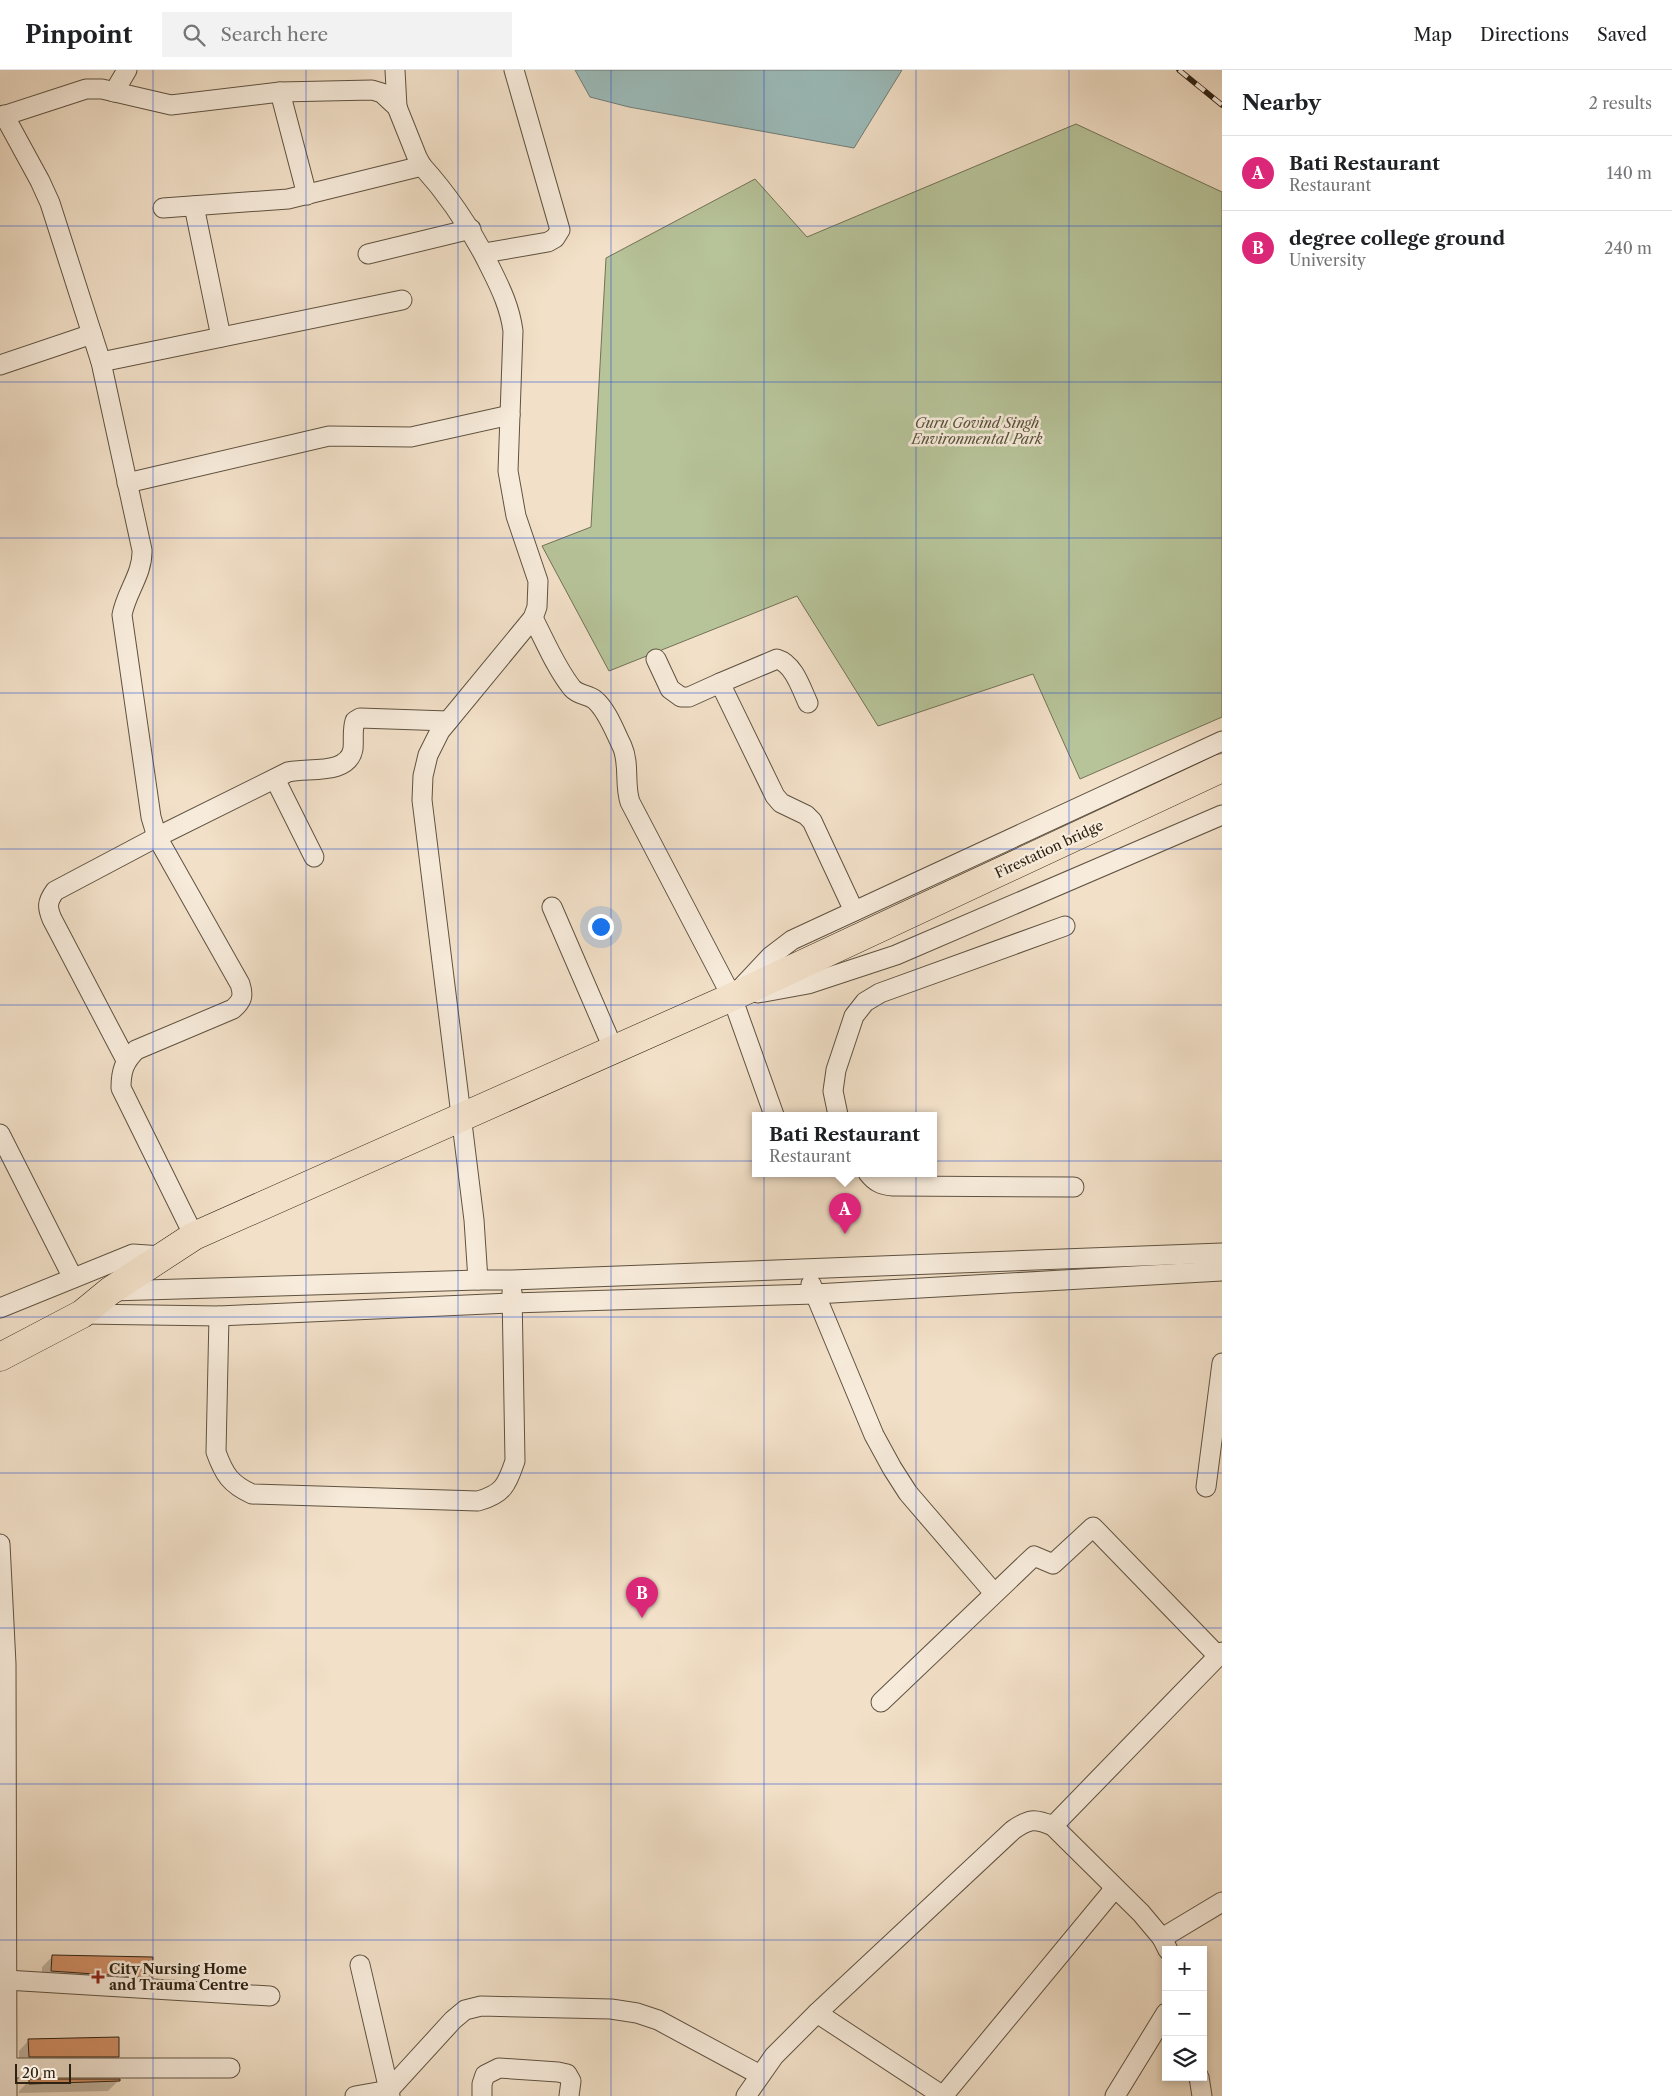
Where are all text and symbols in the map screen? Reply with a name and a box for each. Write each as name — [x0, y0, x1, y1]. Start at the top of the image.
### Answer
search box — [162, 12, 512, 57]
text: Pinpoint — [25, 20, 132, 49]
icon: search — [180, 21, 208, 49]
text: Search here — [220, 23, 328, 46]
text: Map — [1413, 24, 1452, 46]
text: Directions — [1480, 24, 1569, 46]
text: Saved — [1597, 24, 1647, 46]
text: Nearby — [1242, 90, 1321, 115]
text: 2 results — [1589, 93, 1652, 113]
text: Bati Restaurant — [1289, 152, 1440, 175]
text: A — [1252, 163, 1264, 183]
text: 140 m — [1607, 163, 1652, 183]
text: Restaurant — [1289, 175, 1371, 195]
text: degree college ground — [1289, 227, 1505, 250]
text: B — [1252, 238, 1264, 258]
text: 240 m — [1604, 238, 1652, 258]
text: University — [1289, 250, 1366, 270]
park label: Guru Govind Singh Environmental Park — [910, 414, 1043, 448]
street label: Firestation bridge — [992, 816, 1106, 882]
your location — [588, 914, 614, 940]
popup — [752, 1112, 937, 1177]
text: Bati Restaurant — [769, 1123, 920, 1146]
text: Restaurant — [769, 1146, 851, 1166]
pin: A — [829, 1193, 861, 1234]
pin: B — [626, 1577, 658, 1618]
map controls — [1162, 1946, 1207, 2081]
button: + — [1162, 1946, 1207, 1991]
place label: City Nursing Home and Trauma Centre — [109, 1960, 249, 1994]
marker: City Nursing Home and Trauma Centre — [91, 1970, 105, 1984]
button: − — [1162, 1991, 1207, 2036]
button: layers — [1162, 2036, 1207, 2081]
scale bar — [15, 2061, 71, 2084]
text: 20 m — [22, 2064, 56, 2082]

